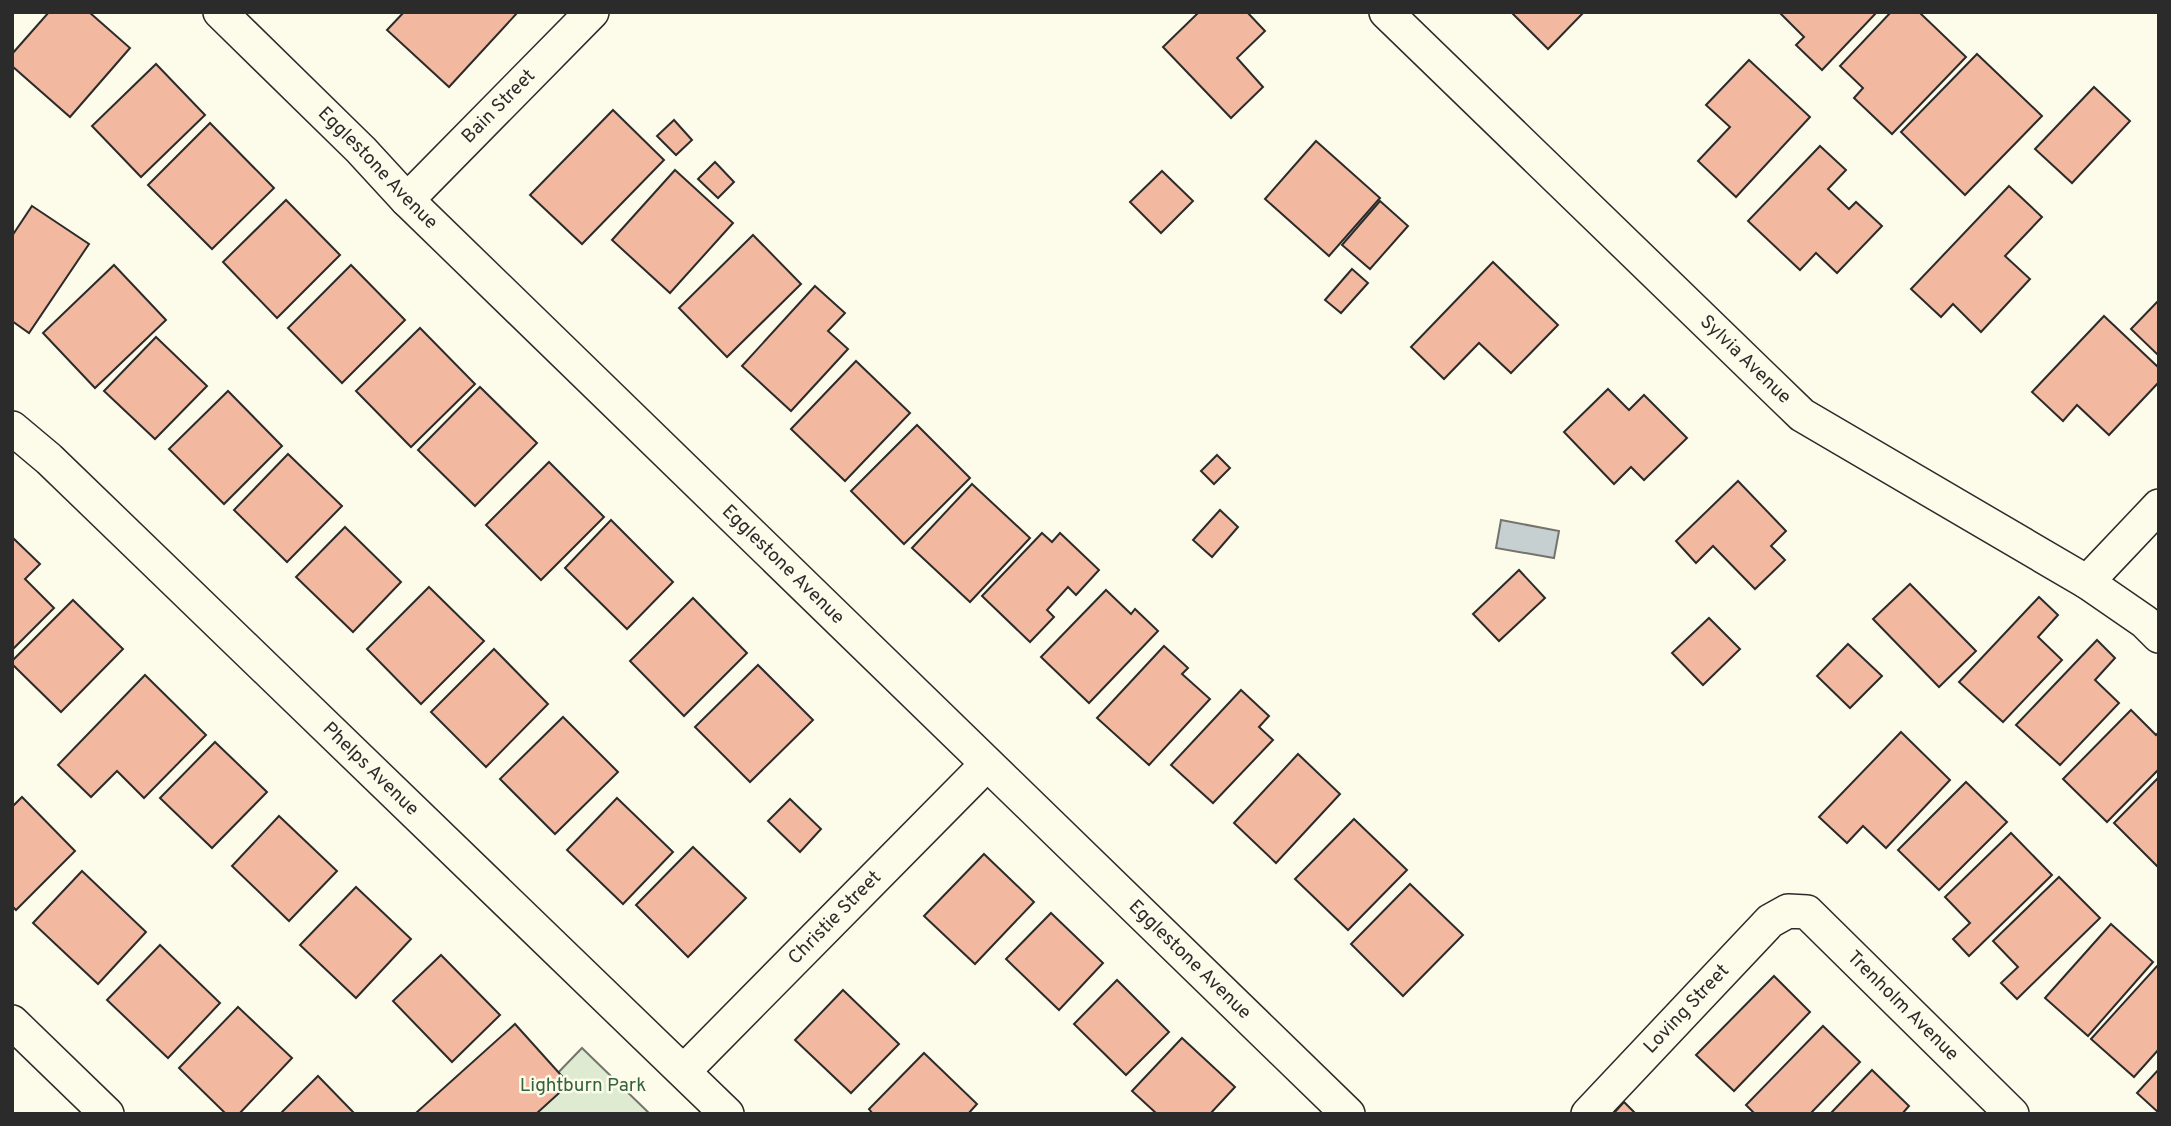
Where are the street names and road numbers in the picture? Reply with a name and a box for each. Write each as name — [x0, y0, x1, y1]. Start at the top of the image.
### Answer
street label: Bain Street — [457, 64, 541, 149]
street label: Egglestone Avenue — [312, 102, 442, 235]
street label: Sylvia Avenue — [1694, 310, 1796, 410]
street label: Egglestone Avenue — [716, 500, 849, 630]
street label: Phelps Avenue — [317, 717, 424, 821]
street label: Christie Street — [783, 866, 887, 970]
street label: Egglestone Avenue — [1123, 895, 1256, 1025]
street label: Trenholm Avenue — [1842, 946, 1963, 1066]
street label: Loving Street — [1639, 959, 1735, 1059]

